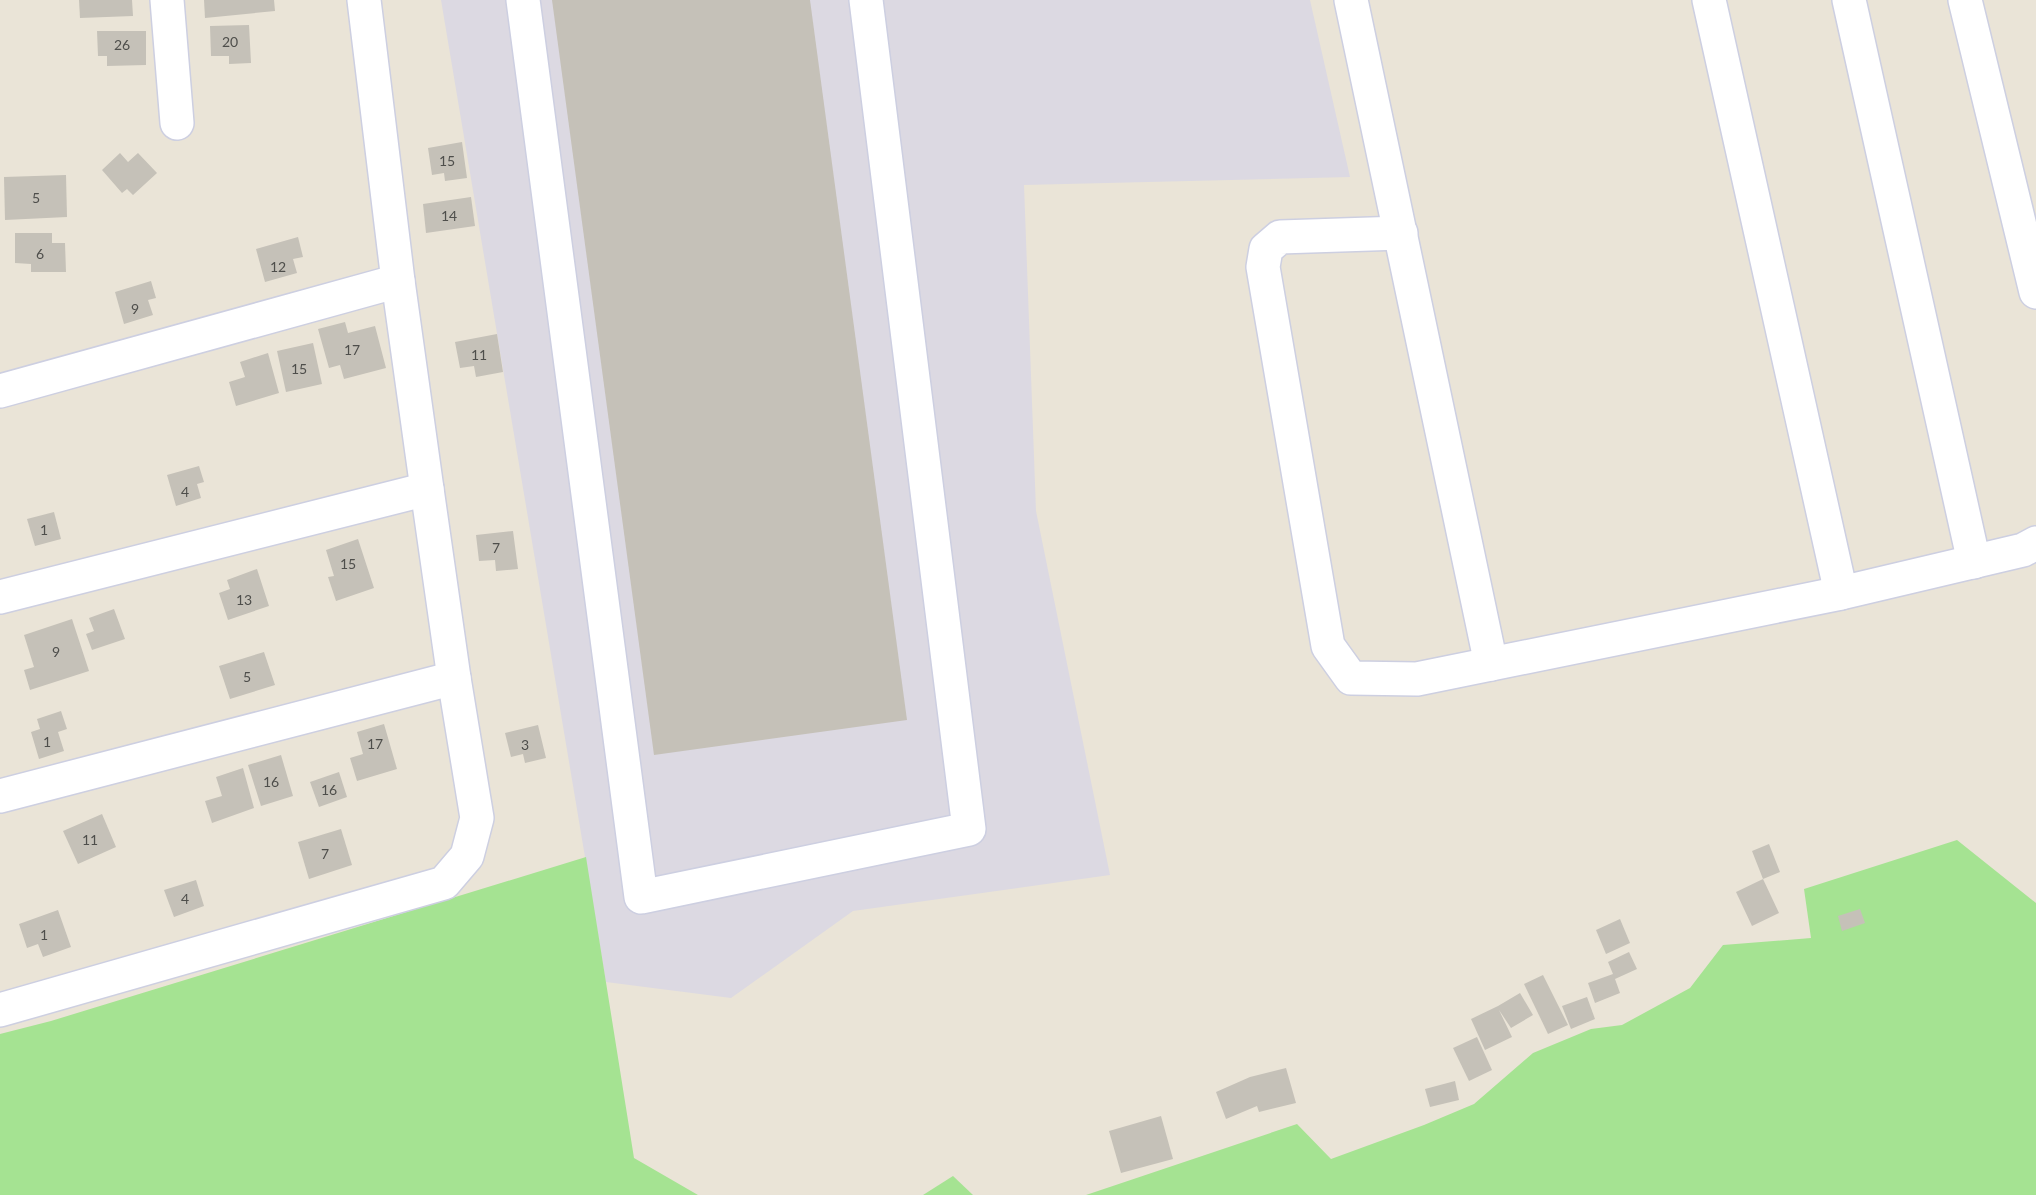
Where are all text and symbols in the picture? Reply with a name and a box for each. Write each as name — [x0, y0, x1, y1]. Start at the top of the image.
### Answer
house number: 20 — [222, 33, 238, 50]
house number: 26 — [114, 36, 130, 53]
house number: 15 — [439, 152, 455, 169]
house number: 5 — [32, 189, 40, 206]
house number: 14 — [441, 207, 457, 224]
house number: 6 — [36, 245, 44, 262]
house number: 12 — [270, 258, 286, 275]
house number: 9 — [131, 300, 139, 317]
house number: 17 — [344, 341, 360, 358]
house number: 11 — [471, 346, 487, 363]
house number: 15 — [291, 360, 307, 377]
house number: 4 — [181, 483, 189, 500]
house number: 1 — [40, 521, 48, 538]
house number: 7 — [492, 539, 500, 556]
house number: 15 — [340, 555, 356, 572]
house number: 13 — [236, 591, 252, 608]
house number: 9 — [52, 643, 60, 660]
house number: 5 — [243, 668, 251, 685]
house number: 1 — [43, 733, 51, 750]
house number: 17 — [367, 735, 383, 752]
house number: 3 — [521, 736, 529, 753]
house number: 16 — [263, 773, 279, 790]
house number: 16 — [321, 781, 337, 798]
house number: 11 — [82, 831, 98, 848]
house number: 7 — [321, 845, 329, 862]
house number: 4 — [181, 890, 189, 907]
house number: 1 — [40, 926, 48, 943]

